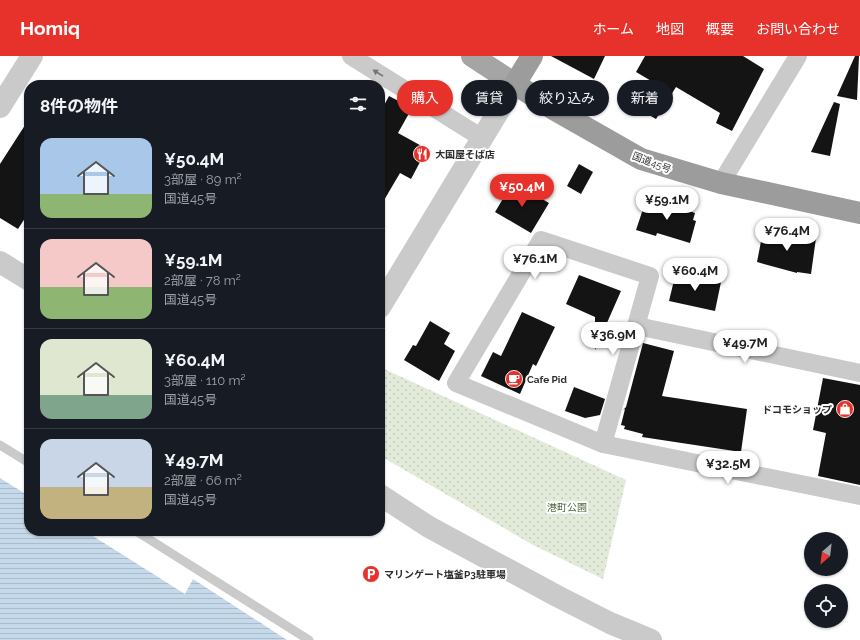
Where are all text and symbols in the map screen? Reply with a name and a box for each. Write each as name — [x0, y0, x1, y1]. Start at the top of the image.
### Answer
text: Homiq — [20, 17, 80, 39]
text: ホーム — [592, 21, 634, 37]
text: 地図 — [656, 21, 684, 37]
text: 概要 — [706, 21, 734, 37]
text: お問い合わせ — [756, 21, 840, 37]
one-way arrow — [373, 69, 383, 77]
chip: 購入 — [397, 80, 453, 116]
chip: 賃貸 — [461, 80, 517, 116]
chip: 絞り込み — [525, 80, 609, 116]
chip: 新着 — [617, 80, 673, 116]
icon: filters — [347, 93, 369, 115]
text: 8件の物件 — [40, 96, 118, 116]
restaurant icon: 大国屋そば店 — [412, 144, 432, 164]
text: ¥50.4M — [164, 149, 224, 169]
place label: 大国屋そば店 — [435, 149, 495, 160]
street label: 国道45号 — [631, 150, 673, 175]
icon: home — [72, 154, 120, 202]
text: 3部屋 · 89 m² — [164, 172, 242, 187]
pin: ¥50.4M — [489, 174, 555, 208]
text: ¥50.4M — [499, 179, 545, 194]
pin: ¥59.1M — [634, 187, 700, 221]
text: 国道45号 — [164, 191, 217, 206]
text: ¥59.1M — [645, 192, 689, 207]
pin: ¥76.4M — [754, 218, 820, 252]
text: ¥76.4M — [764, 223, 810, 238]
pin: ¥76.1M — [502, 246, 568, 280]
text: ¥59.1M — [164, 250, 222, 270]
text: ¥76.1M — [512, 251, 558, 266]
icon: home — [72, 255, 120, 303]
pin: ¥60.4M — [662, 258, 728, 292]
text: ¥60.4M — [672, 263, 718, 278]
text: 2部屋 · 78 m² — [164, 273, 241, 288]
text: 国道45号 — [164, 292, 217, 307]
pin: ¥36.9M — [580, 322, 646, 356]
text: ¥36.9M — [590, 327, 636, 342]
pin: ¥49.7M — [712, 330, 778, 364]
text: ¥49.7M — [722, 335, 768, 350]
text: ¥60.4M — [164, 350, 225, 370]
icon: home — [72, 355, 120, 403]
cafe icon: Cafe Pid — [504, 369, 524, 389]
text: 3部屋 · 110 m² — [164, 373, 245, 388]
place label: Cafe Pid — [527, 374, 567, 385]
text: 国道45号 — [164, 392, 217, 407]
shop icon: ドコモショップ — [835, 399, 855, 419]
place label: ドコモショップ — [762, 404, 832, 415]
text: ¥49.7M — [164, 450, 224, 470]
pin: ¥32.5M — [695, 451, 761, 485]
icon: home — [72, 455, 120, 503]
text: ¥32.5M — [705, 456, 751, 471]
text: 2部屋 · 66 m² — [164, 473, 242, 488]
text: 国道45号 — [164, 492, 217, 507]
park label: 港町公園 — [547, 502, 587, 513]
north arrow — [804, 532, 848, 576]
map controls — [804, 532, 848, 628]
parking icon: マリンゲート塩釜P3駐車場 — [361, 564, 381, 584]
place label: マリンゲート塩釜P3駐車場 — [384, 569, 506, 580]
button: locate — [804, 584, 848, 628]

